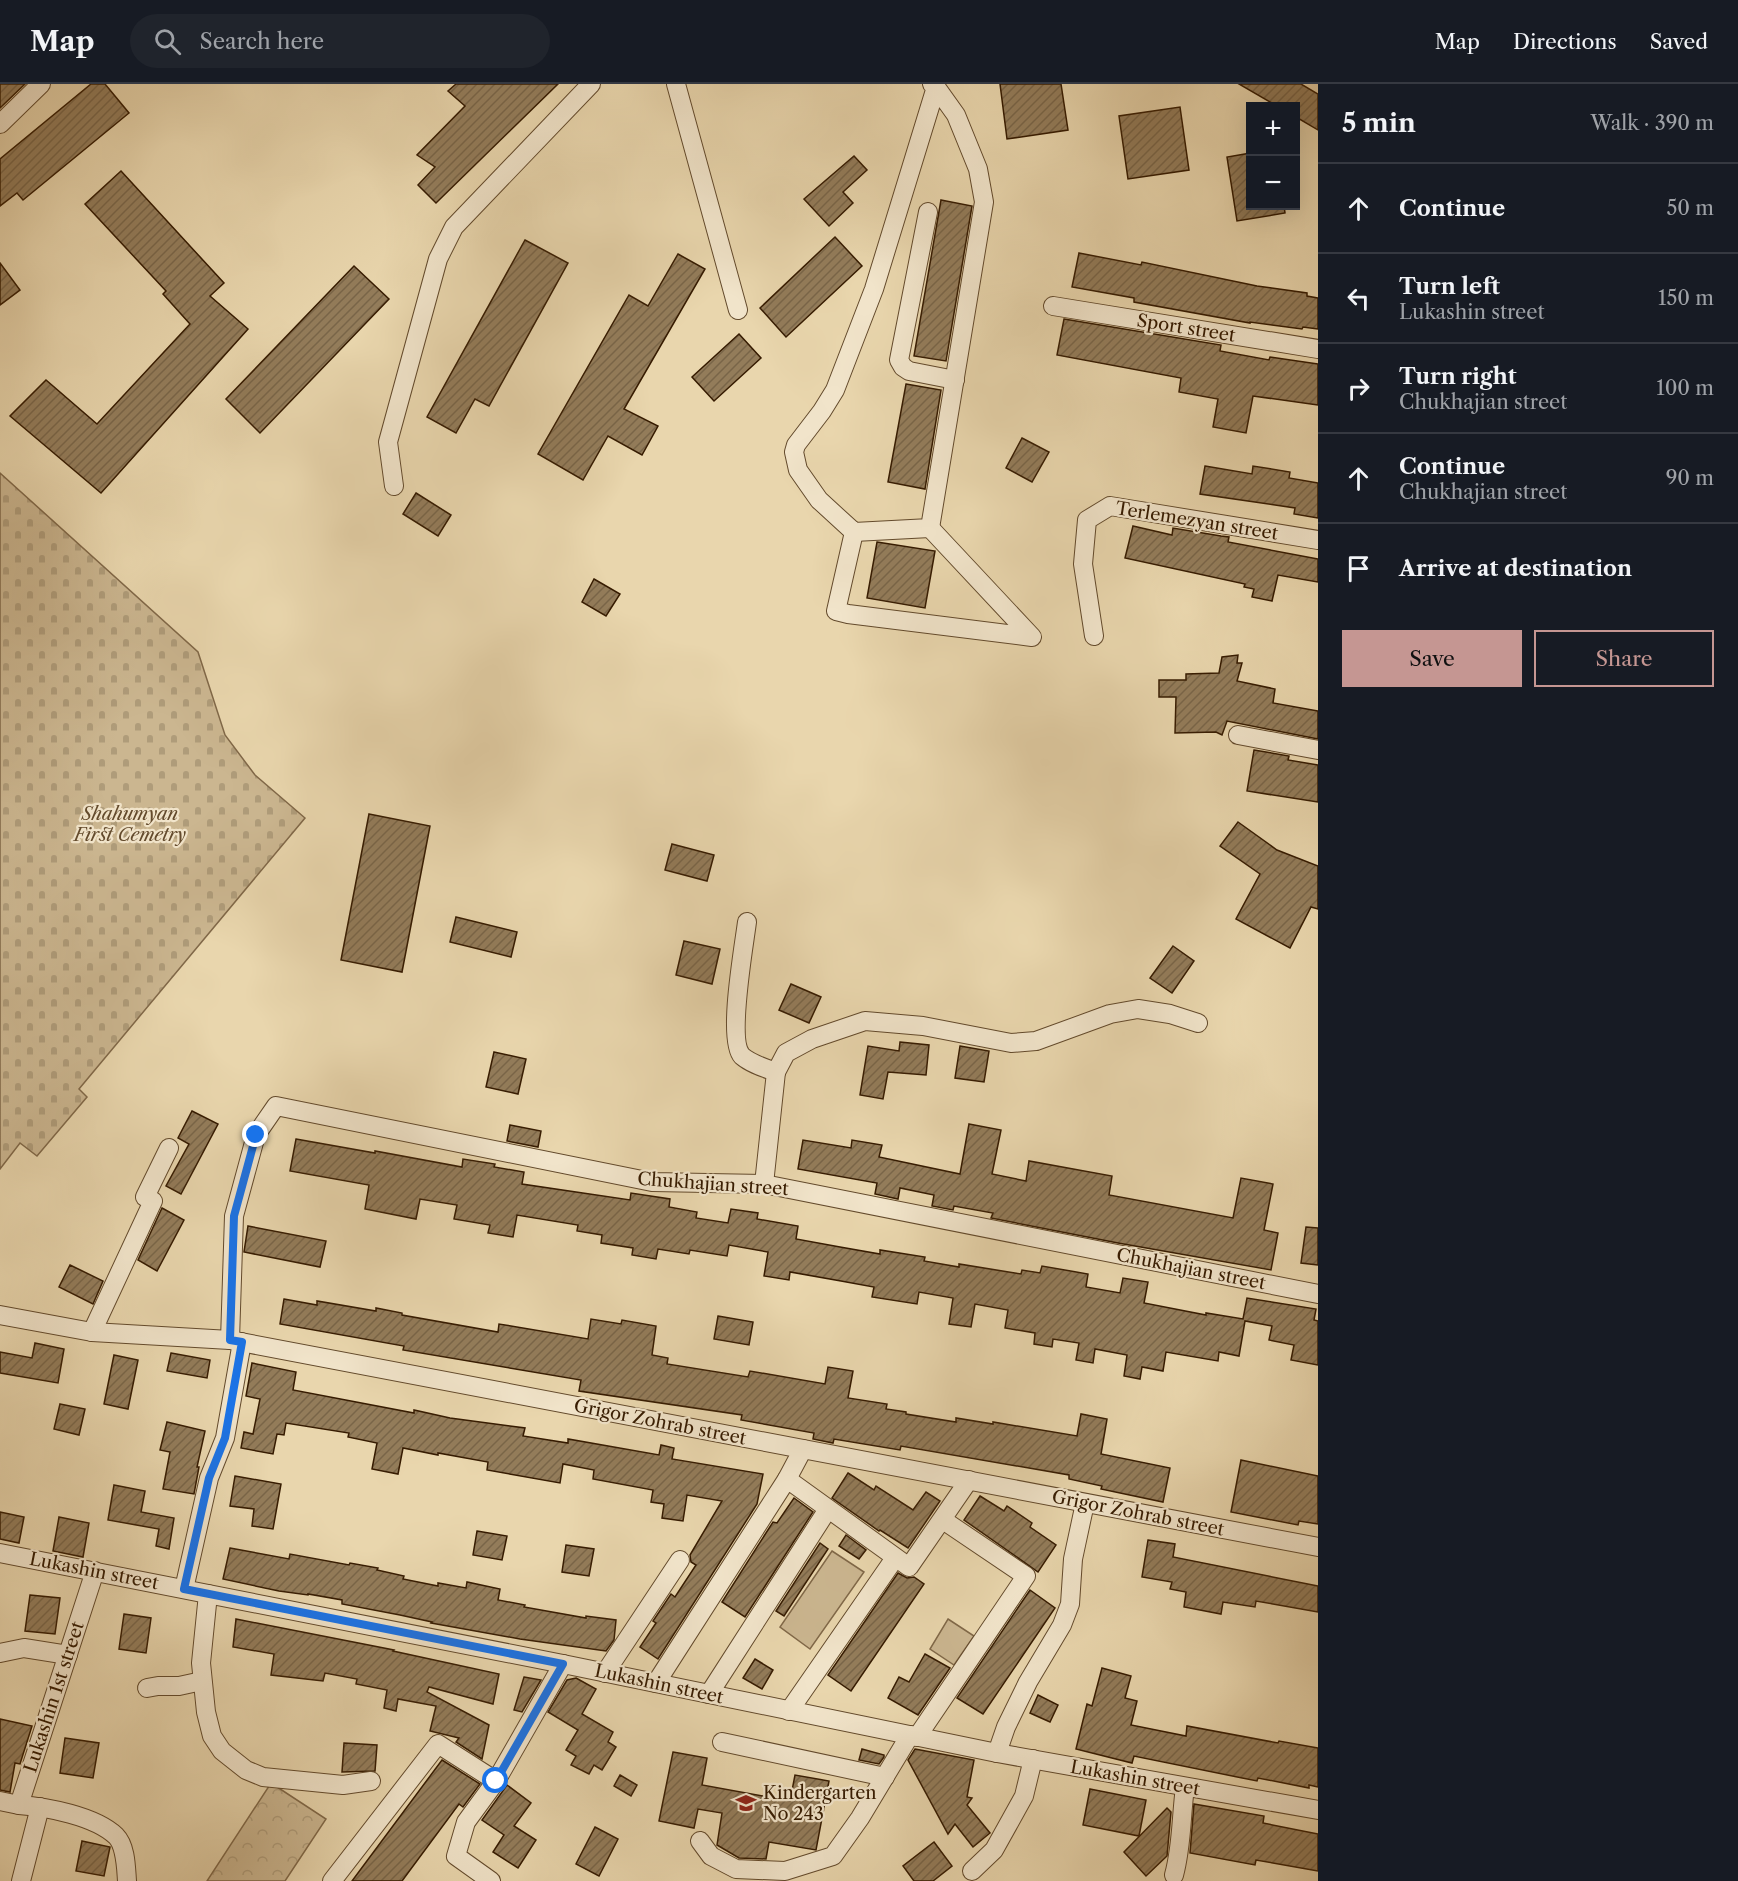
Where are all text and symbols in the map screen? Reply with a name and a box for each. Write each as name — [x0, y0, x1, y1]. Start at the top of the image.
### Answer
search box — [130, 14, 550, 68]
text: Map — [30, 24, 94, 58]
icon: search — [151, 25, 184, 58]
text: Search here — [199, 28, 324, 55]
text: Map — [1435, 29, 1480, 54]
text: Directions — [1513, 29, 1617, 54]
text: Saved — [1650, 29, 1708, 54]
map controls — [1246, 102, 1300, 210]
button: + — [1246, 102, 1300, 156]
text: 5 min — [1342, 107, 1416, 139]
text: Walk · 390 m — [1591, 111, 1714, 135]
button: − — [1246, 156, 1300, 210]
icon: ahead — [1342, 192, 1375, 225]
text: Continue — [1399, 195, 1505, 222]
text: 50 m — [1667, 196, 1714, 220]
text: Turn left — [1399, 273, 1500, 300]
icon: left — [1342, 282, 1375, 315]
text: 150 m — [1658, 286, 1714, 310]
text: Lukashin street — [1399, 300, 1545, 324]
street label: Sport street — [1135, 309, 1238, 347]
text: Turn right — [1399, 363, 1517, 390]
icon: right — [1342, 372, 1375, 405]
text: 100 m — [1656, 376, 1714, 400]
text: Chukhajian street — [1399, 390, 1567, 414]
text: Continue — [1399, 453, 1505, 480]
icon: ahead — [1342, 462, 1375, 495]
text: 90 m — [1666, 466, 1714, 490]
text: Chukhajian street — [1399, 480, 1567, 504]
street label: Terlemezyan street — [1114, 497, 1280, 545]
icon: arrive — [1342, 552, 1375, 585]
text: Arrive at destination — [1399, 555, 1632, 582]
button: Save — [1342, 630, 1522, 687]
button: Share — [1534, 630, 1714, 687]
park label: Shahumyan First Cemetry — [72, 803, 186, 846]
route end — [242, 1121, 268, 1147]
street label: Chukhajian street — [637, 1168, 790, 1200]
street label: Chukhajian street — [1115, 1244, 1268, 1294]
street label: Grigor Zohrab street — [572, 1394, 749, 1450]
street label: Grigor Zohrab street — [1050, 1485, 1227, 1541]
street label: Lukashin street — [28, 1548, 161, 1594]
street label: Lukashin 1st street — [19, 1618, 89, 1775]
street label: Lukashin street — [593, 1660, 726, 1709]
street label: Lukashin street — [1069, 1756, 1202, 1800]
route start — [482, 1767, 508, 1793]
place label: Kindergarten No 243 — [763, 1782, 877, 1825]
school or university icon: Kindergarten No 243 — [734, 1791, 758, 1815]

